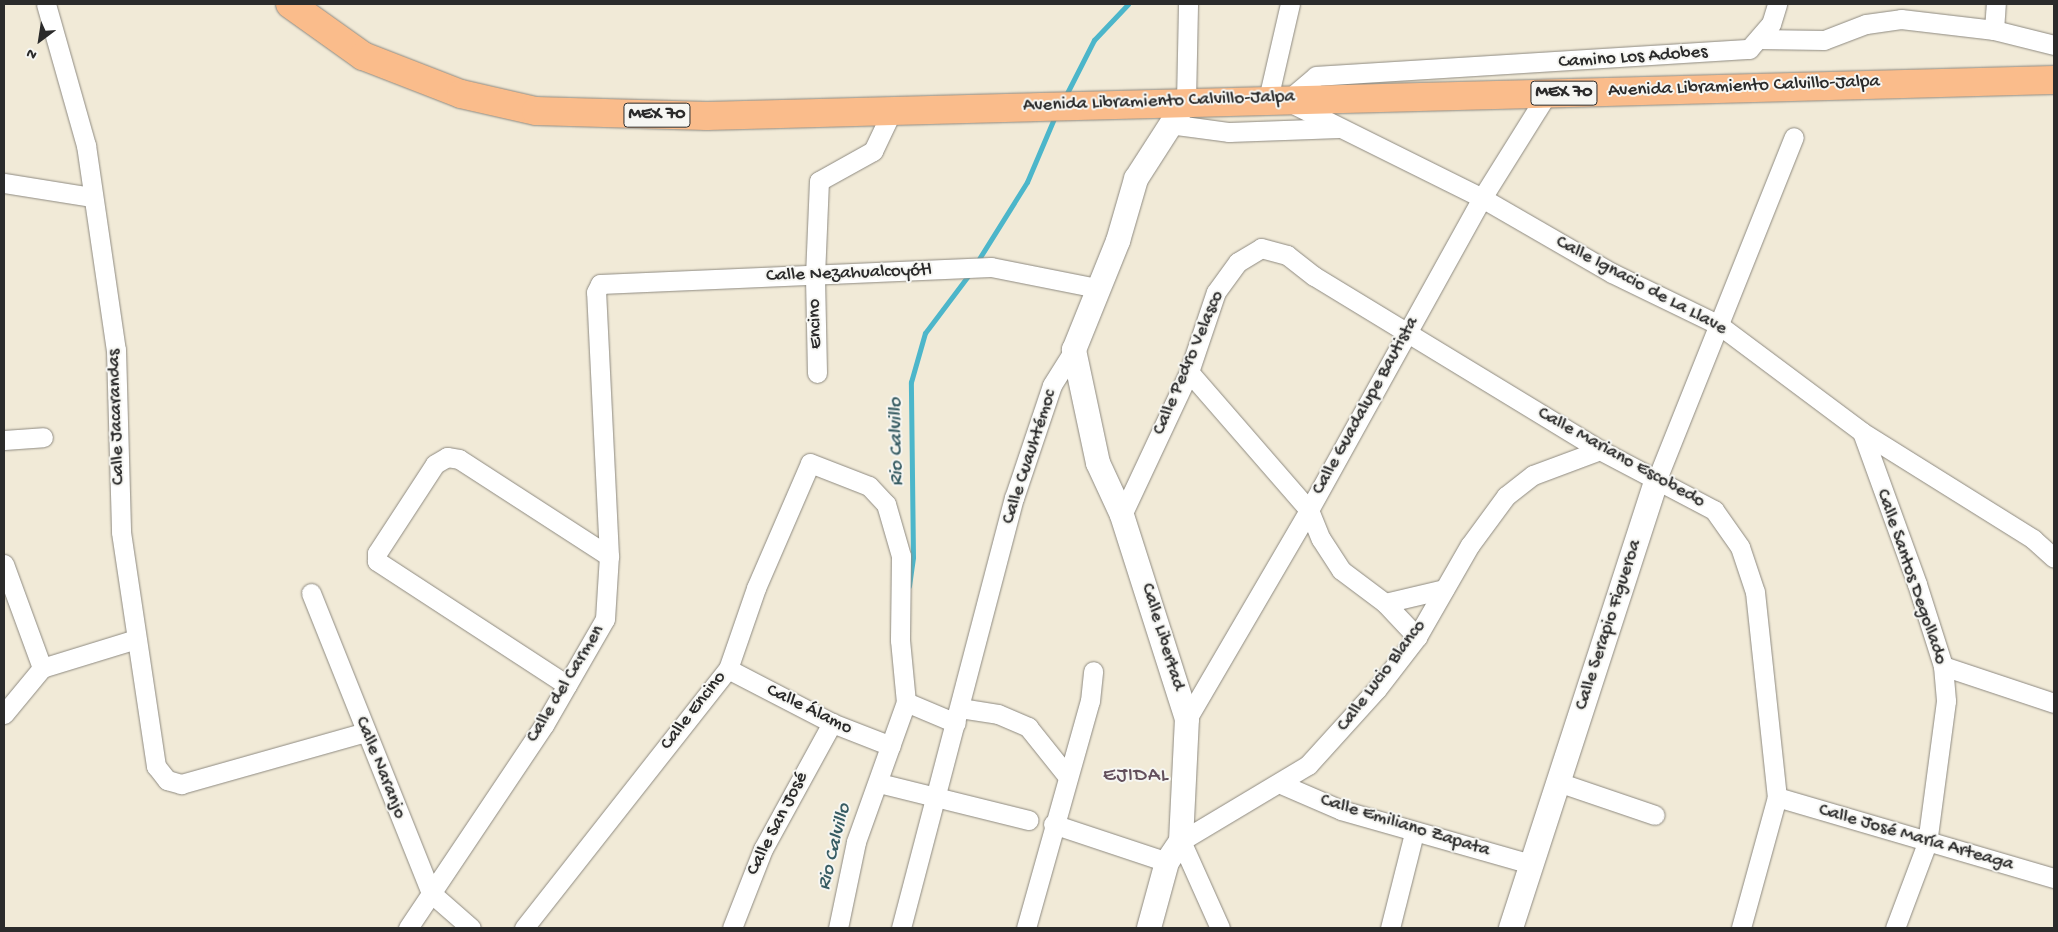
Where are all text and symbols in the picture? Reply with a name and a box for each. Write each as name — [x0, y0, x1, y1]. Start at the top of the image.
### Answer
north arrow — [15, 15, 65, 65]
street label: Camino Los Adobes — [1558, 41, 1708, 75]
text: N — [24, 44, 40, 63]
street label: Avenida Libramiento Calvillo-Jalpa — [1608, 71, 1880, 103]
road number: MEX 70 — [1530, 78, 1598, 109]
street label: Avenida Libramiento Calvillo-Jalpa — [1023, 86, 1295, 118]
road number: MEX 70 — [623, 100, 691, 130]
street label: Calle Ignacio de La Llave — [1551, 231, 1731, 341]
street label: Calle Nezahualcoyótl — [766, 260, 932, 288]
street label: Calle Pedro Velasco — [1148, 287, 1230, 439]
street label: Encino — [804, 298, 828, 350]
street label: Calle Guadalupe Bautista — [1308, 313, 1424, 499]
street label: Calle Jacarandas — [103, 349, 131, 485]
street label: Calle Cuauhtémoc — [998, 387, 1062, 527]
water label: Rio Calvillo — [884, 397, 910, 487]
street label: Calle Mariano Escobedo — [1533, 402, 1709, 514]
street label: Calle Santos Degollado — [1870, 486, 1952, 668]
street label: Calle Serapio Figueroa — [1571, 537, 1647, 713]
street label: Calle Libertad — [1135, 581, 1189, 693]
street label: Calle Lucio Blanco — [1333, 616, 1431, 736]
street label: Calle del Carmen — [522, 621, 610, 747]
street label: Calle Encino — [656, 667, 732, 755]
street label: Calle Álamo — [762, 679, 856, 741]
street label: Calle Naranjo — [349, 714, 411, 822]
district label: EJIDAL — [1102, 764, 1170, 788]
street label: Calle San José — [742, 768, 814, 880]
street label: Calle Emiliano Zapata — [1317, 789, 1493, 863]
street label: Calle José María Arteaga — [1816, 799, 2016, 877]
water label: Rio Calvillo — [813, 801, 857, 893]

